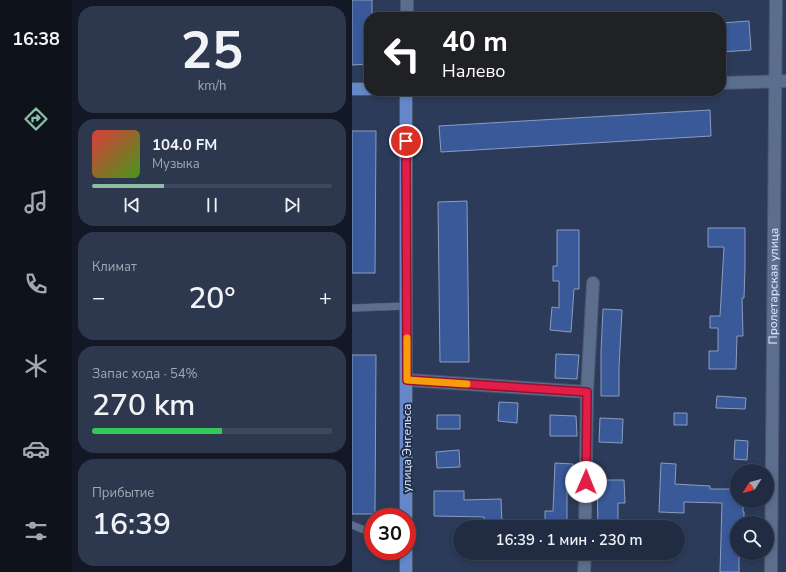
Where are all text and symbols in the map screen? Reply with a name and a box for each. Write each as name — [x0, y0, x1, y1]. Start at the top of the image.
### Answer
text: 25 — [181, 15, 243, 86]
text: 40 m — [442, 23, 508, 61]
text: 16:38 — [12, 27, 60, 51]
icon: left — [376, 28, 428, 80]
text: Налево — [442, 59, 506, 83]
text: km/h — [198, 77, 226, 95]
icon: directions — [22, 105, 50, 133]
pin — [389, 124, 423, 158]
icon: arrive — [395, 130, 417, 152]
text: 104.0 FM — [152, 135, 217, 155]
text: Музыка — [152, 155, 200, 173]
icon: music — [22, 188, 50, 216]
icon: previous — [121, 194, 143, 216]
icon: pause — [201, 194, 223, 216]
icon: next — [281, 194, 303, 216]
street label: Пролетарская улица — [765, 228, 782, 344]
text: Климат — [92, 258, 137, 276]
icon: phone — [22, 270, 50, 298]
text: 20° — [188, 278, 236, 319]
text: − — [92, 283, 105, 313]
text: + — [319, 283, 332, 313]
icon: climate — [22, 352, 50, 380]
text: Запас хода · 54% — [92, 365, 198, 383]
text: 270 km — [92, 385, 195, 426]
street label: улица Энгельса — [399, 404, 415, 492]
icon: car — [22, 435, 50, 463]
position arrow — [565, 461, 607, 503]
north arrow — [730, 464, 774, 508]
map controls — [730, 464, 774, 560]
text: Прибытие — [92, 484, 154, 502]
text: 16:39 — [92, 504, 171, 545]
speed limit sign: 30 — [364, 508, 416, 560]
button: search — [730, 516, 774, 560]
icon: filters — [22, 517, 50, 545]
text: 16:39 · 1 мин · 230 m — [495, 530, 643, 550]

